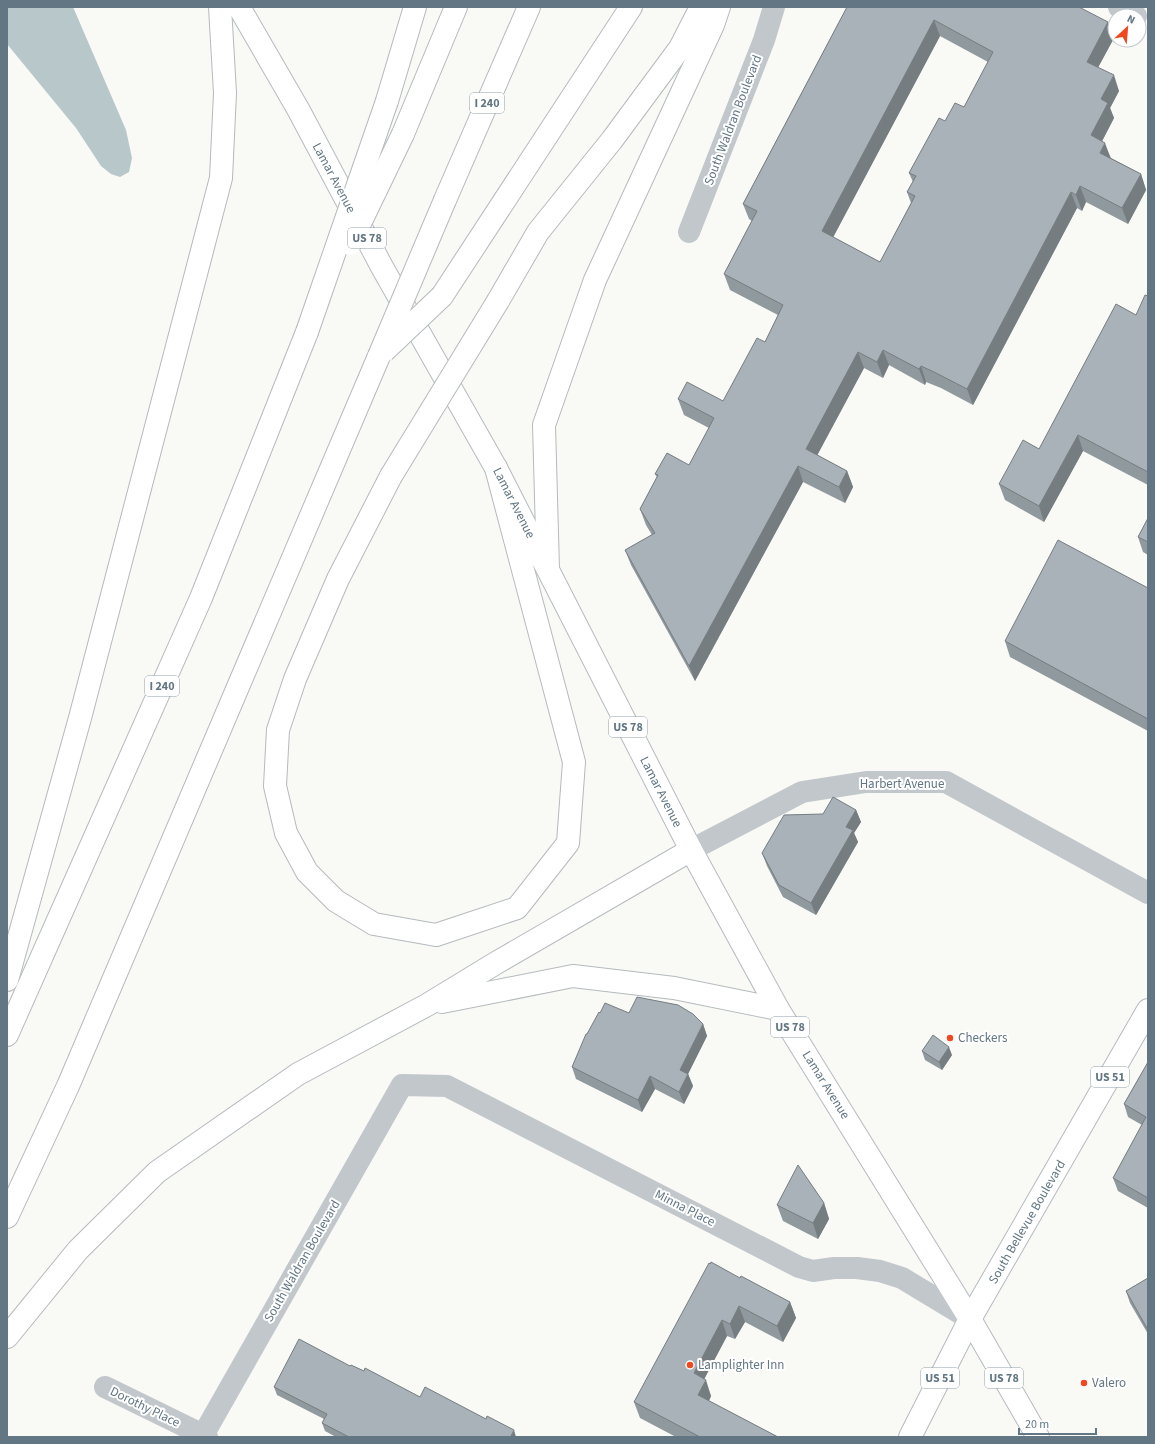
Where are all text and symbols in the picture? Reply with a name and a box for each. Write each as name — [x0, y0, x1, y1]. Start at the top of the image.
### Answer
north arrow — [1107, 8, 1147, 48]
text: N — [1125, 11, 1138, 28]
street label: South Waldran Boulevard — [700, 52, 766, 188]
road number: I 240 — [470, 93, 504, 113]
street label: Lamar Avenue — [308, 140, 360, 216]
road number: US 78 — [348, 228, 386, 248]
street label: Lamar Avenue — [488, 464, 540, 542]
road number: I 240 — [145, 676, 179, 696]
road number: US 78 — [609, 717, 647, 737]
street label: Lamar Avenue — [635, 753, 687, 831]
street label: Harbert Avenue — [860, 775, 944, 793]
road number: US 78 — [771, 1017, 809, 1037]
place label: Checkers — [958, 1029, 1008, 1047]
marker: Checkers — [945, 1033, 955, 1043]
street label: Lamar Avenue — [798, 1047, 854, 1123]
road number: US 51 — [1091, 1067, 1129, 1087]
street label: South Bellevue Boulevard — [984, 1157, 1070, 1287]
street label: Minna Place — [652, 1185, 718, 1231]
street label: South Waldran Boulevard — [260, 1197, 344, 1325]
place label: Lamplighter Inn — [698, 1356, 784, 1374]
marker: Lamplighter Inn — [685, 1360, 695, 1370]
road number: US 51 — [921, 1368, 959, 1388]
road number: US 78 — [985, 1368, 1023, 1388]
place label: Valero — [1092, 1374, 1126, 1392]
marker: Valero — [1079, 1378, 1089, 1388]
street label: Dorothy Place — [107, 1382, 183, 1432]
scale bar — [1019, 1410, 1096, 1436]
text: 20 m — [1025, 1416, 1049, 1433]

